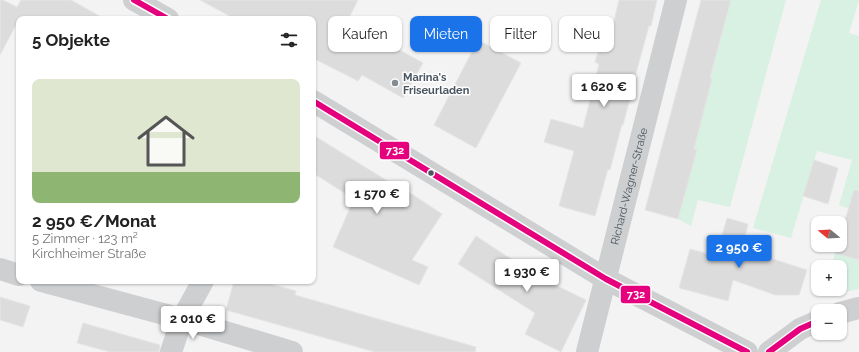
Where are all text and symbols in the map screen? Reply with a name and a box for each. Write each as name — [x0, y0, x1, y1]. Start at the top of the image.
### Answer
chip: Kaufen — [328, 16, 402, 52]
chip: Mieten — [410, 16, 482, 52]
chip: Filter — [490, 16, 551, 52]
chip: Neu — [559, 16, 614, 52]
icon: filters — [278, 29, 300, 51]
text: 5 Objekte — [32, 30, 110, 50]
place label: Marina's Friseurladen — [403, 71, 470, 97]
pin: 1 620 € — [567, 74, 641, 108]
marker: Marina's Friseurladen — [390, 78, 400, 88]
text: 1 620 € — [581, 79, 627, 94]
icon: home — [130, 105, 202, 177]
street label: Richard-Wagner-Straße — [608, 126, 651, 246]
line badge: 732 — [379, 141, 410, 160]
text: 732 — [386, 144, 404, 157]
unlabelled marker — [426, 168, 436, 178]
pin: 1 570 € — [340, 181, 414, 215]
text: 1 570 € — [354, 186, 400, 201]
text: 2 950 €/Monat — [32, 211, 156, 231]
north arrow — [811, 216, 847, 252]
map controls — [811, 216, 847, 340]
text: 5 Zimmer · 123 m² — [32, 231, 138, 246]
pin: 2 950 € — [702, 235, 776, 269]
text: 2 950 € — [716, 240, 762, 255]
text: Kirchheimer Straße — [32, 246, 146, 261]
pin: 1 930 € — [490, 259, 564, 293]
button: + — [811, 260, 847, 296]
text: 1 930 € — [504, 264, 550, 279]
line badge: 732 — [620, 285, 651, 304]
text: 732 — [627, 288, 645, 301]
button: − — [811, 304, 847, 340]
pin: 2 010 € — [156, 306, 230, 340]
text: 2 010 € — [170, 311, 216, 326]

